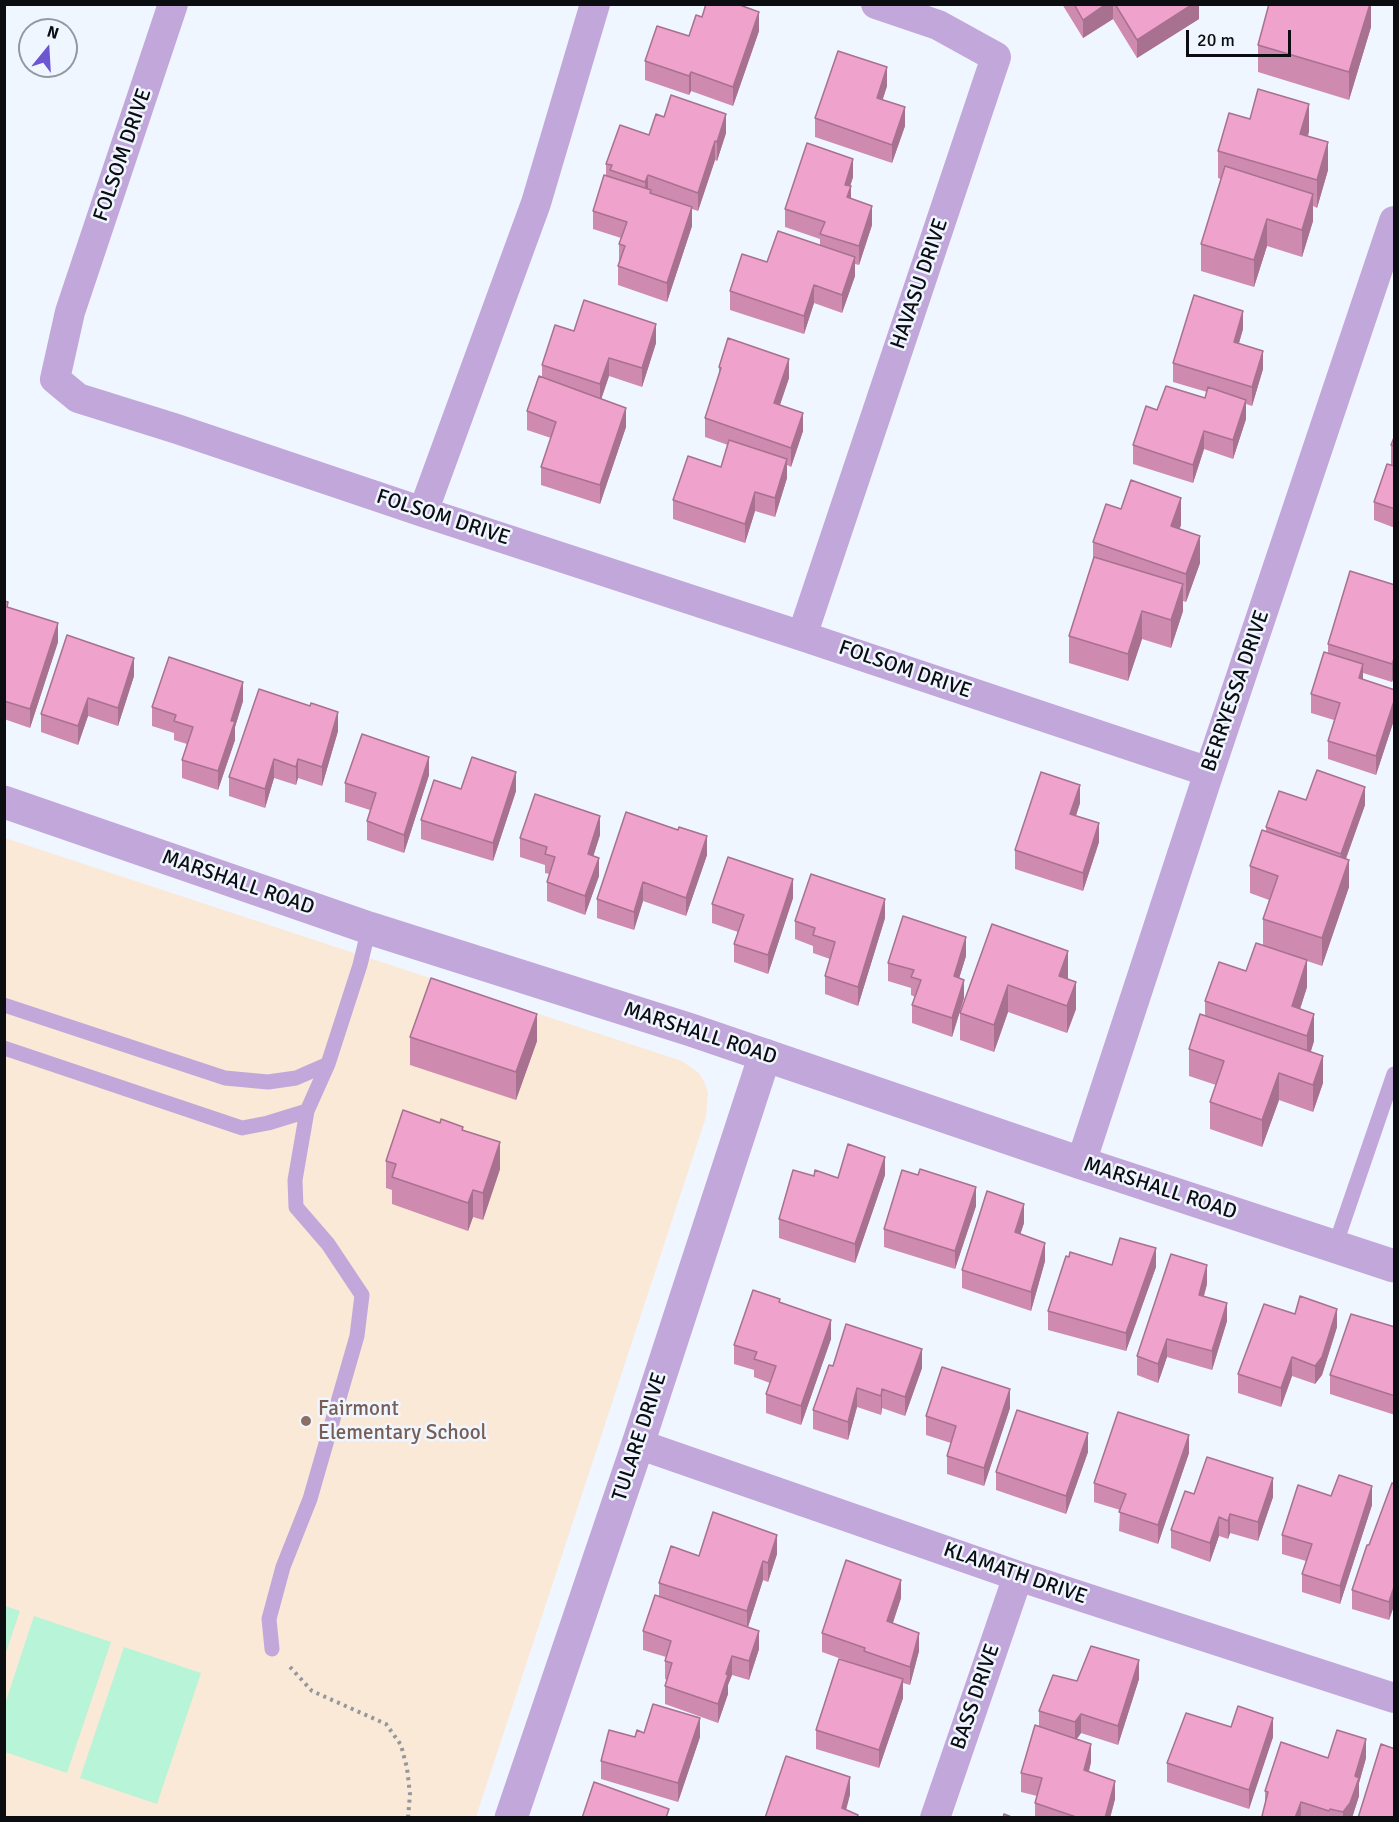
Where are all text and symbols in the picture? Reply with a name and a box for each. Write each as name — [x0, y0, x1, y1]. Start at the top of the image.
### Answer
north arrow — [18, 18, 78, 78]
scale bar — [1189, 18, 1294, 56]
text: N — [45, 22, 61, 44]
text: 20 m — [1197, 29, 1235, 51]
street label: FOLSOM DRIVE — [88, 85, 158, 225]
street label: HAVASU DRIVE — [886, 215, 954, 353]
street label: FOLSOM DRIVE — [373, 485, 513, 551]
street label: BERRYESSA DRIVE — [1197, 607, 1275, 775]
street label: FOLSOM DRIVE — [835, 635, 975, 705]
street label: MARSHALL ROAD — [158, 845, 318, 921]
street label: MARSHALL ROAD — [620, 997, 780, 1071]
street label: MARSHALL ROAD — [1080, 1152, 1240, 1226]
street label: TULARE DRIVE — [607, 1370, 673, 1504]
place label: Fairmont Elementary School — [318, 1396, 487, 1446]
marker: Fairmont Elementary School — [299, 1414, 313, 1428]
street label: KLAMATH DRIVE — [940, 1538, 1090, 1610]
street label: BASS DRIVE — [946, 1641, 1006, 1753]

